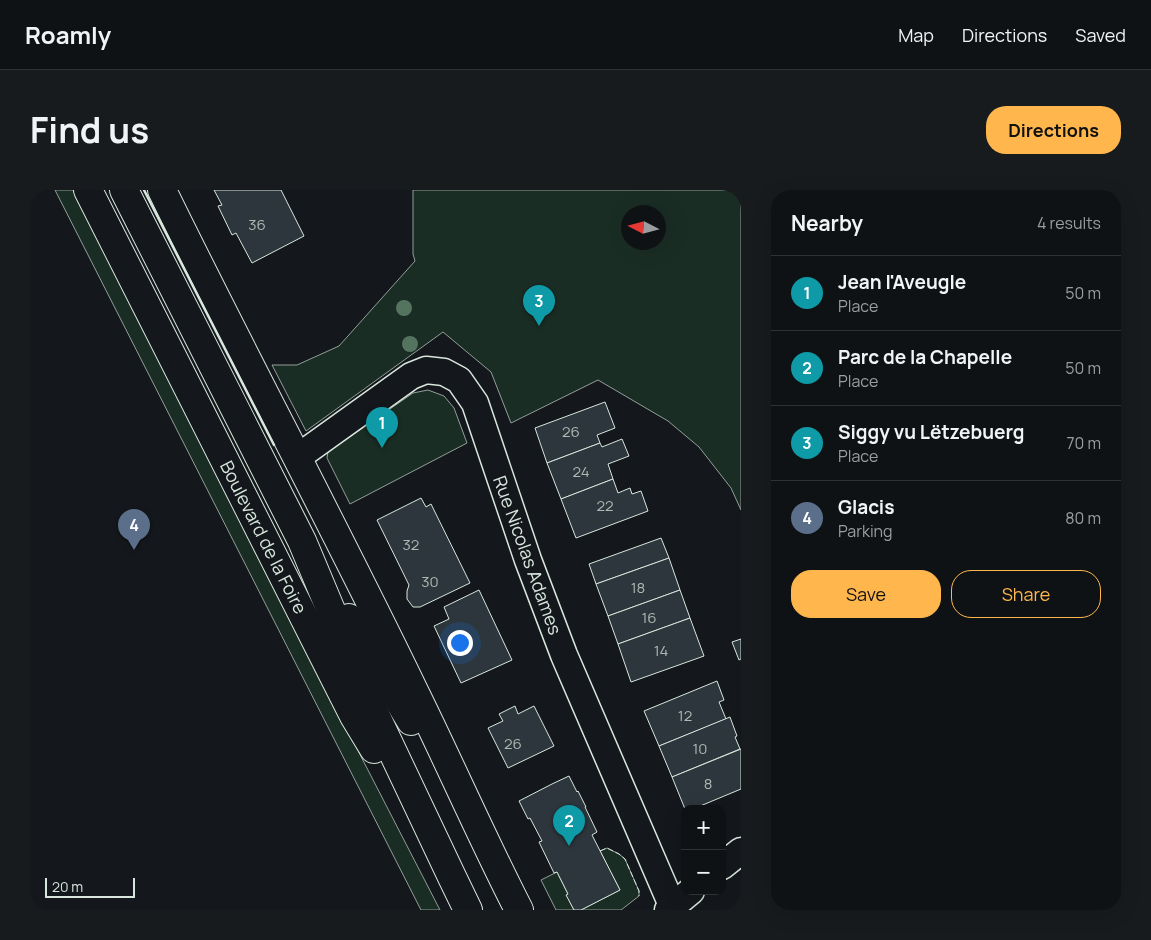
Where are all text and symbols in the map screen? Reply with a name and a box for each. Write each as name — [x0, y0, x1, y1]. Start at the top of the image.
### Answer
text: Roamly — [25, 18, 111, 51]
text: Map — [898, 23, 934, 47]
text: Directions — [962, 23, 1047, 47]
text: Saved — [1075, 23, 1126, 47]
text: Find us — [30, 106, 149, 154]
button: Directions — [986, 106, 1121, 154]
north arrow — [621, 205, 666, 250]
text: Nearby — [791, 209, 863, 237]
text: 4 results — [1037, 212, 1101, 234]
house number: 36 — [248, 214, 266, 235]
text: Jean l'Aveugle — [838, 269, 966, 295]
text: 1 — [803, 282, 811, 304]
text: 50 m — [1065, 282, 1101, 304]
pin: 3 — [523, 285, 555, 326]
text: Place — [838, 295, 878, 317]
text: Parc de la Chapelle — [838, 344, 1012, 370]
text: 2 — [802, 357, 812, 379]
text: 50 m — [1065, 357, 1101, 379]
text: Place — [838, 370, 878, 392]
pin: 1 — [366, 407, 398, 448]
text: Siggy vu Lëtzebuerg — [838, 419, 1024, 445]
house number: 26 — [562, 421, 580, 442]
text: 3 — [802, 432, 812, 454]
text: 70 m — [1066, 432, 1101, 454]
text: Place — [838, 445, 878, 467]
street label: Boulevard de la Foire — [215, 456, 313, 618]
house number: 24 — [572, 461, 590, 482]
street label: Rue Nicolas Adames — [488, 472, 568, 638]
text: Glacis — [838, 494, 894, 520]
house number: 22 — [596, 495, 614, 516]
text: 4 — [802, 507, 812, 529]
text: 80 m — [1065, 507, 1101, 529]
pin: 4 — [118, 509, 150, 550]
text: Parking — [838, 520, 893, 542]
house number: 32 — [403, 534, 419, 555]
button: Save — [791, 570, 941, 618]
button: Share — [951, 570, 1101, 618]
house number: 30 — [421, 571, 439, 592]
house number: 18 — [631, 577, 645, 598]
house number: 16 — [641, 607, 657, 628]
your location — [447, 630, 473, 656]
house number: 14 — [654, 640, 668, 661]
house number: 12 — [678, 705, 692, 726]
house number: 26 — [504, 733, 522, 754]
house number: 10 — [693, 738, 708, 759]
house number: 8 — [704, 773, 712, 794]
pin: 2 — [553, 805, 585, 846]
map controls — [681, 805, 726, 895]
button: + — [681, 805, 726, 850]
button: − — [681, 850, 726, 895]
scale bar — [45, 875, 135, 898]
text: 20 m — [52, 877, 83, 896]

